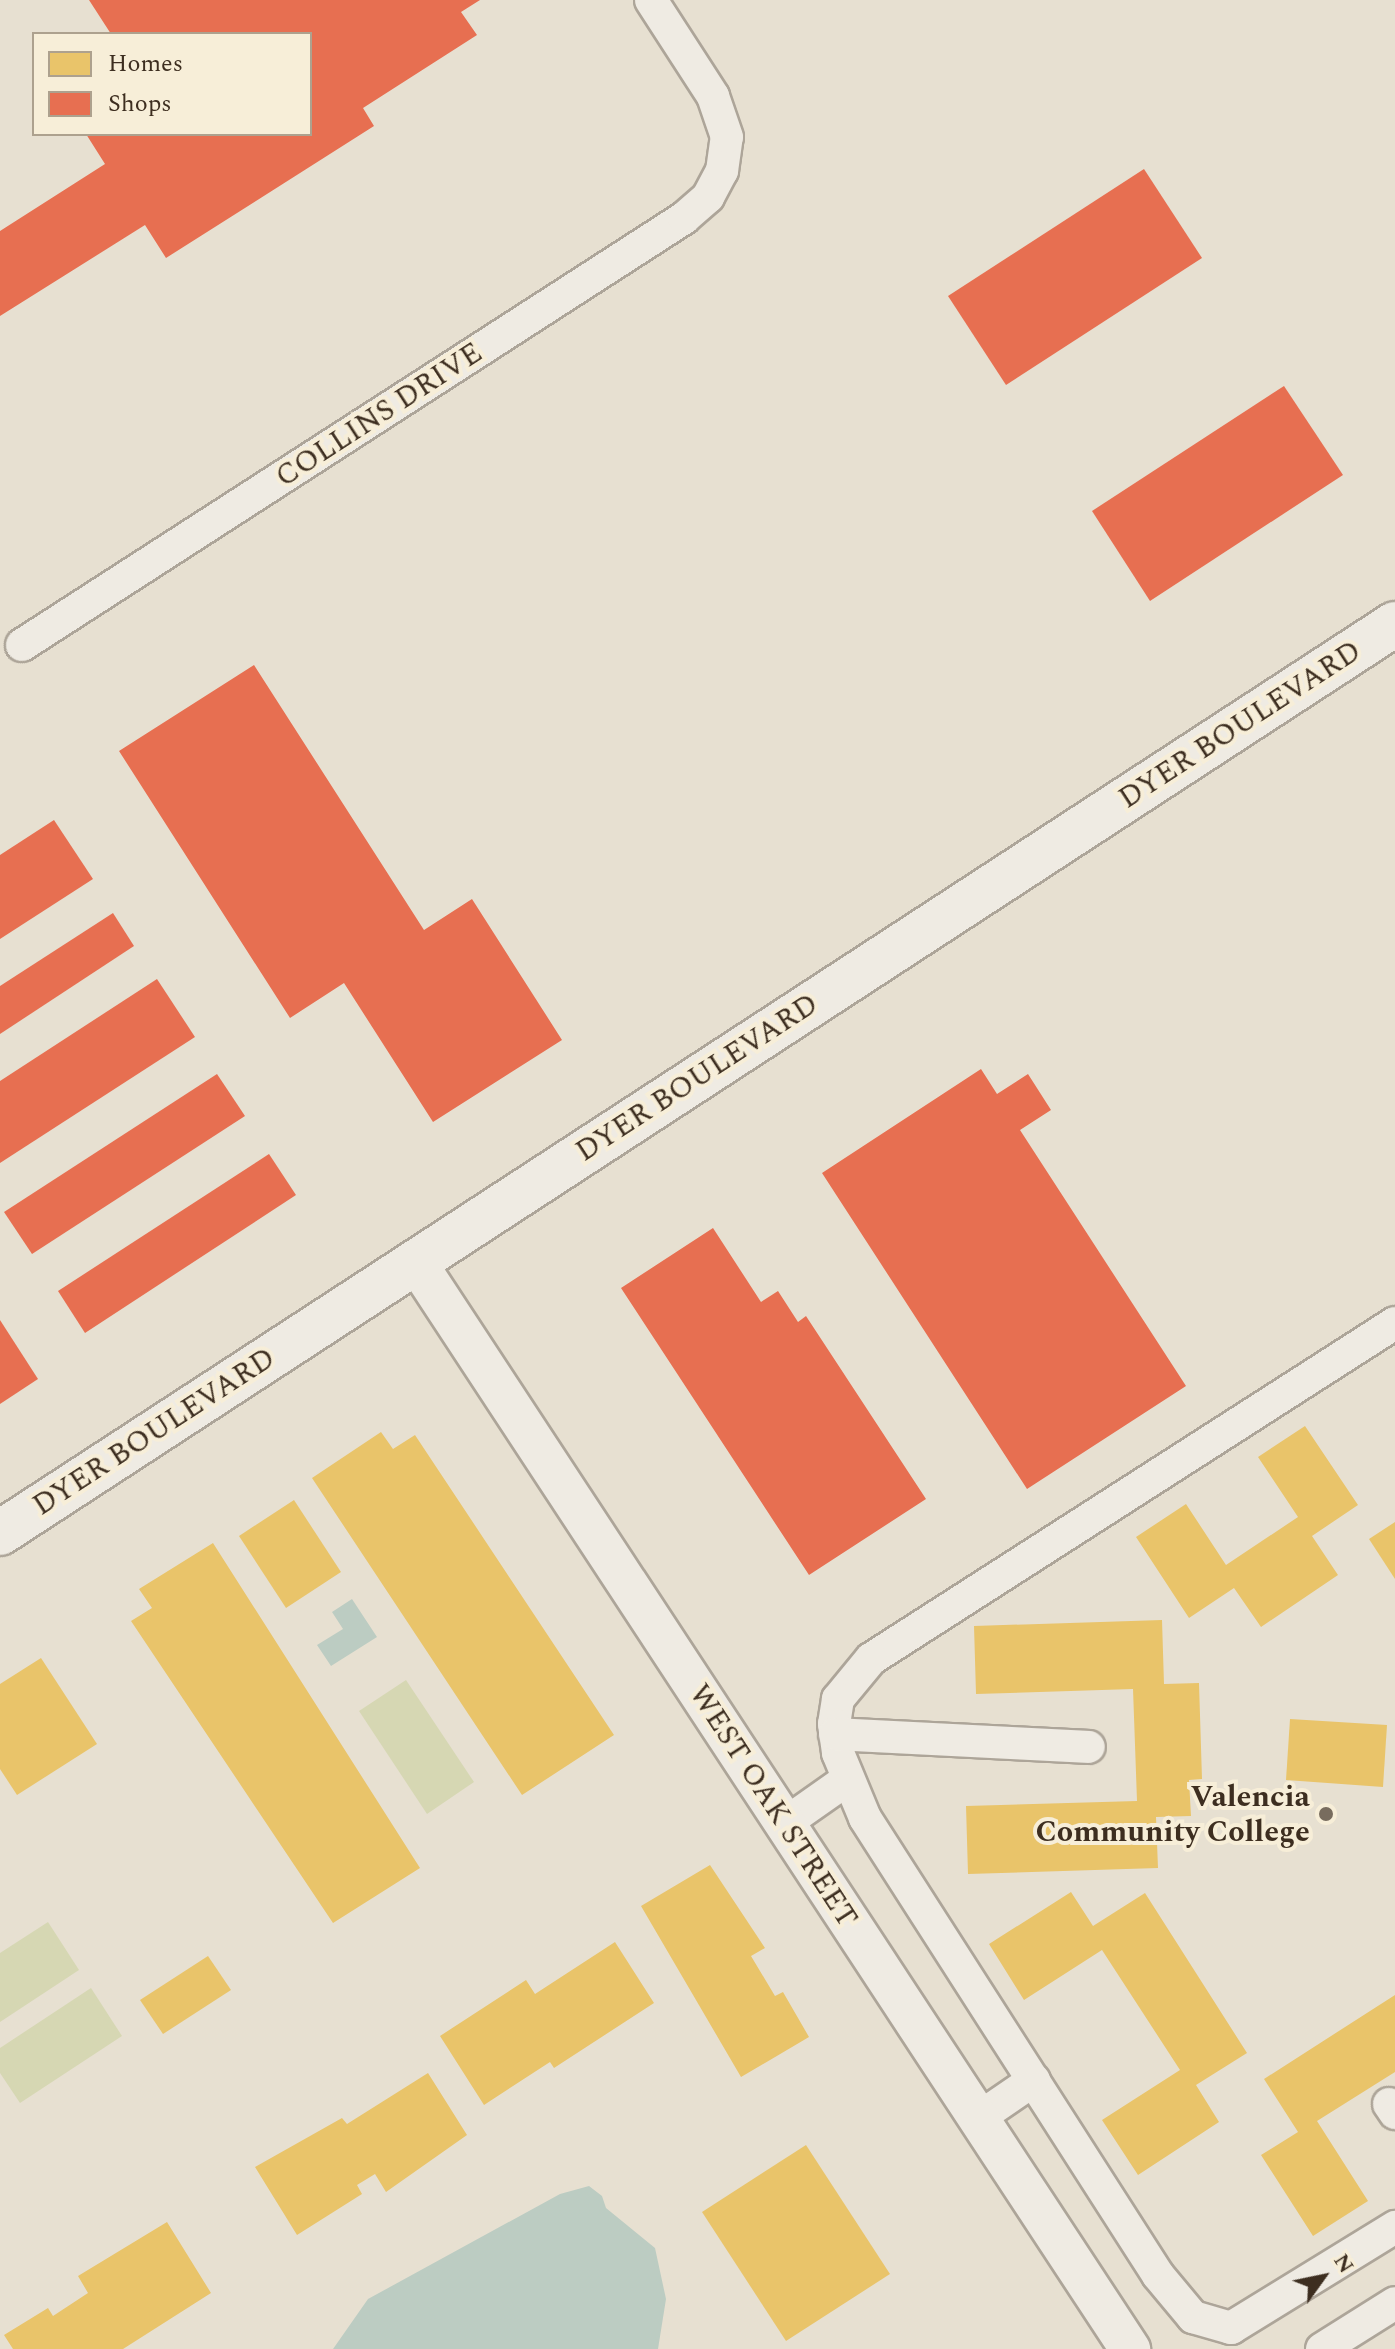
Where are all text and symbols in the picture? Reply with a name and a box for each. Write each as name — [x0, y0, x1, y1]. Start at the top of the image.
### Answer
legend — [32, 32, 312, 136]
text: Homes — [108, 46, 183, 82]
text: Shops — [108, 86, 172, 122]
street label: COLLINS DRIVE — [269, 335, 489, 495]
street label: DYER BOULEVARD — [1112, 633, 1368, 817]
street label: DYER BOULEVARD — [569, 986, 825, 1170]
street label: DYER BOULEVARD — [26, 1340, 282, 1524]
street label: WEST OAK STREET — [681, 1678, 865, 1934]
place label: Valencia Community College — [1036, 1779, 1310, 1850]
marker: Valencia Community College — [1317, 1805, 1335, 1823]
north arrow — [1283, 2237, 1363, 2317]
text: N — [1325, 2247, 1362, 2280]

